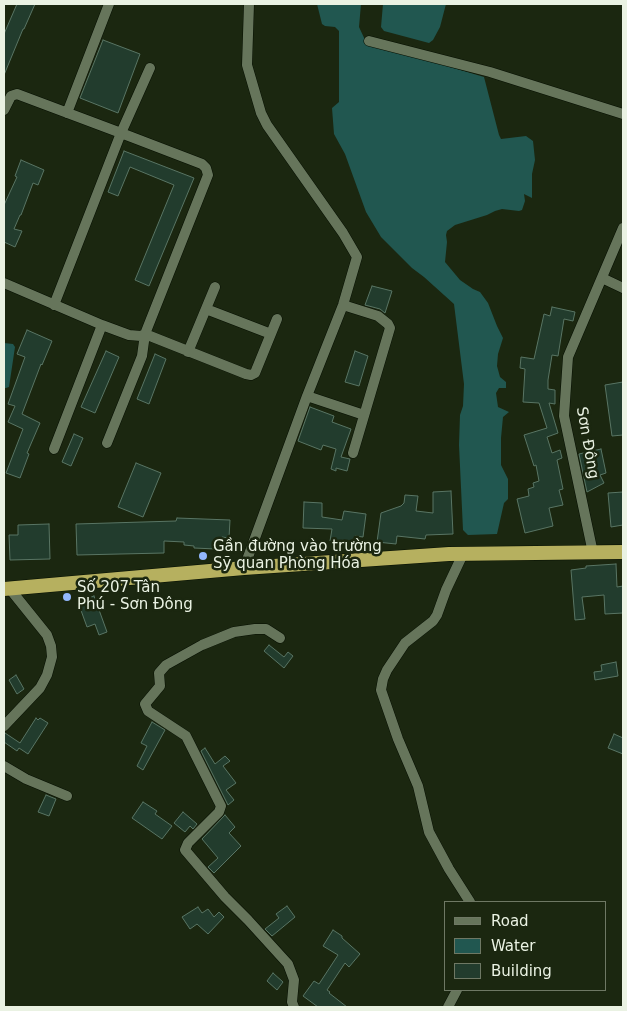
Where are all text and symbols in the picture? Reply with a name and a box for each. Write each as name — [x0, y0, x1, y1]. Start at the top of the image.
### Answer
street label: Sơn Đông — [572, 406, 602, 480]
place label: Gần đường vào trường Sỹ quan Phòng Hóa — [213, 538, 382, 573]
marker: Gần đường vào trường Sỹ quan Phòng Hóa — [197, 550, 209, 562]
place label: Số 207 Tân Phú - Sơn Đông — [77, 579, 193, 614]
marker: Số 207 Tân Phú - Sơn Đông — [61, 591, 73, 603]
legend — [444, 901, 607, 991]
text: Road — [491, 912, 529, 930]
text: Water — [491, 937, 535, 955]
text: Building — [491, 962, 552, 980]

